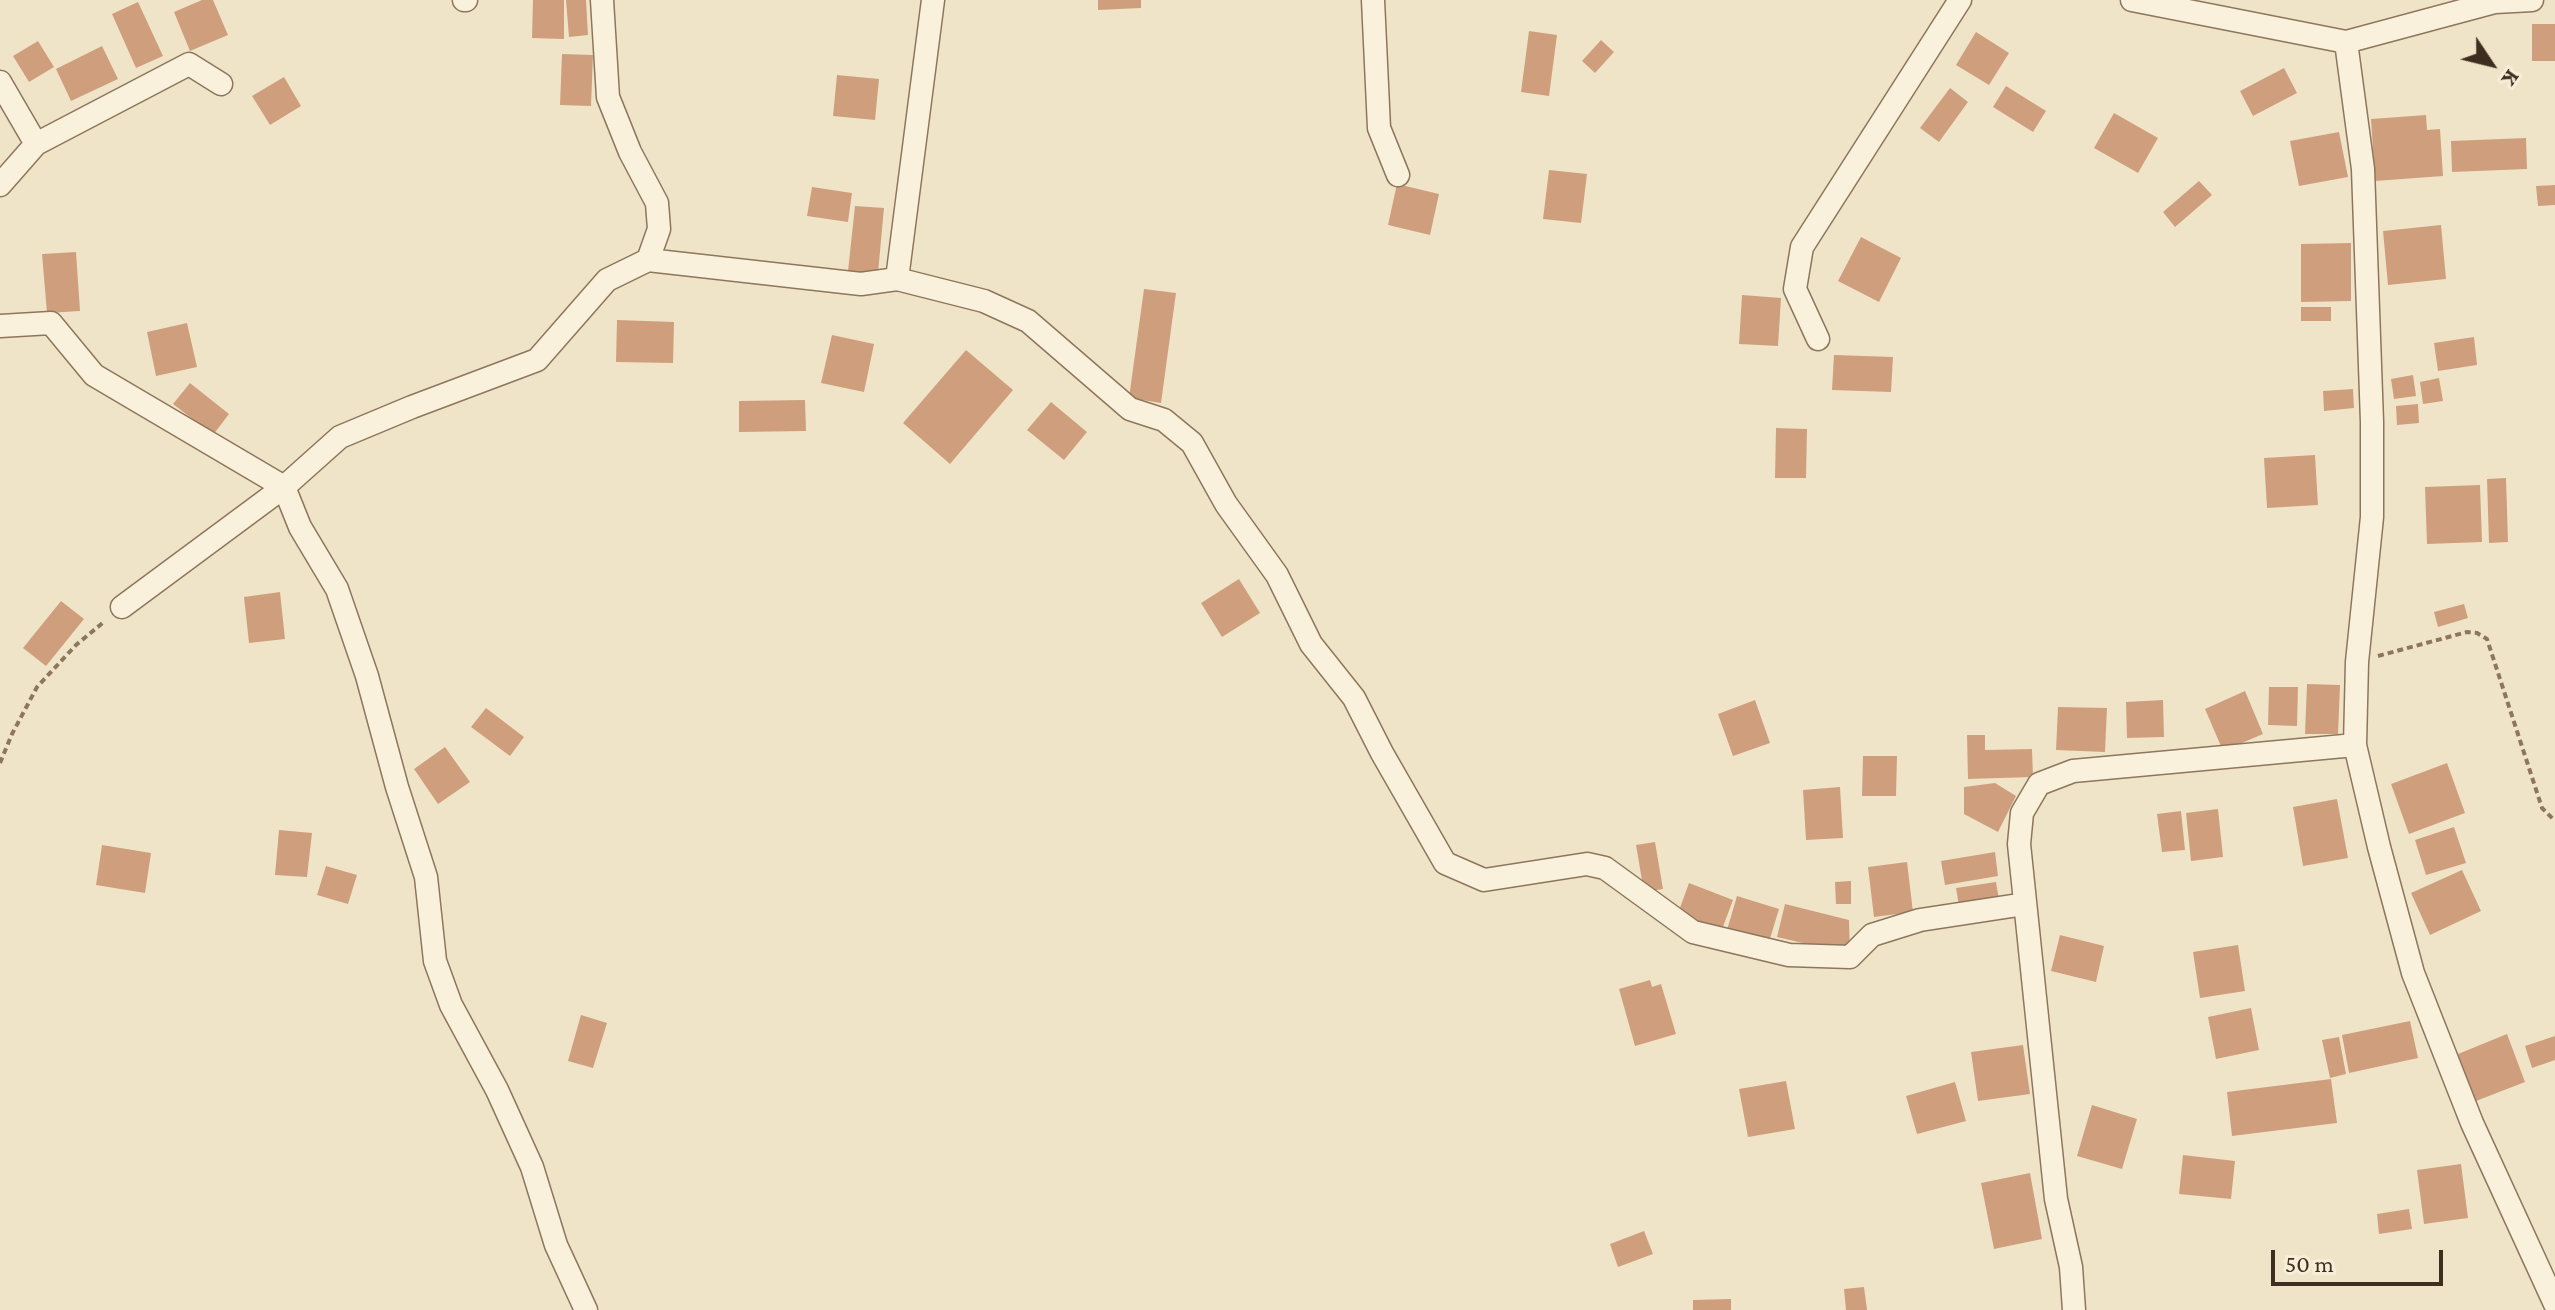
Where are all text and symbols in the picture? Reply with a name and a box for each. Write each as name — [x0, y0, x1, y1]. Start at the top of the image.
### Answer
north arrow — [2451, 24, 2531, 104]
text: K — [2497, 65, 2525, 91]
scale bar — [2275, 1234, 2447, 1284]
text: 50 m — [2285, 1250, 2334, 1277]

